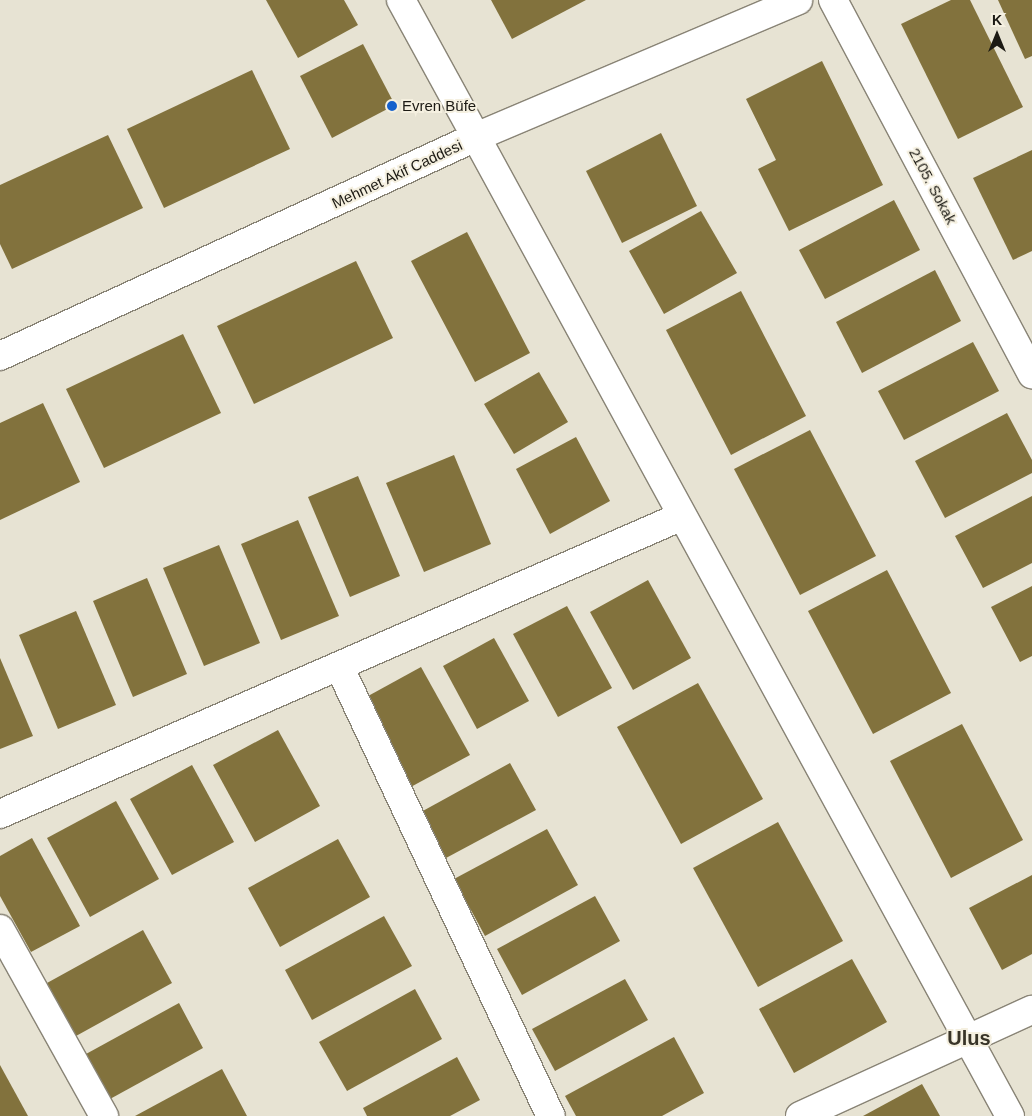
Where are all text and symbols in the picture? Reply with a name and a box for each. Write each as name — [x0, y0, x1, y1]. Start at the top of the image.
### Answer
north arrow — [972, 10, 1022, 60]
text: K — [992, 12, 1002, 28]
place label: Evren Büfe — [402, 97, 476, 115]
marker: Evren Büfe — [386, 100, 398, 112]
street label: Mehmet Akif Caddesi — [329, 136, 465, 212]
street label: 2105. Sokak — [905, 145, 961, 227]
district label: Ulus — [947, 1026, 991, 1050]

